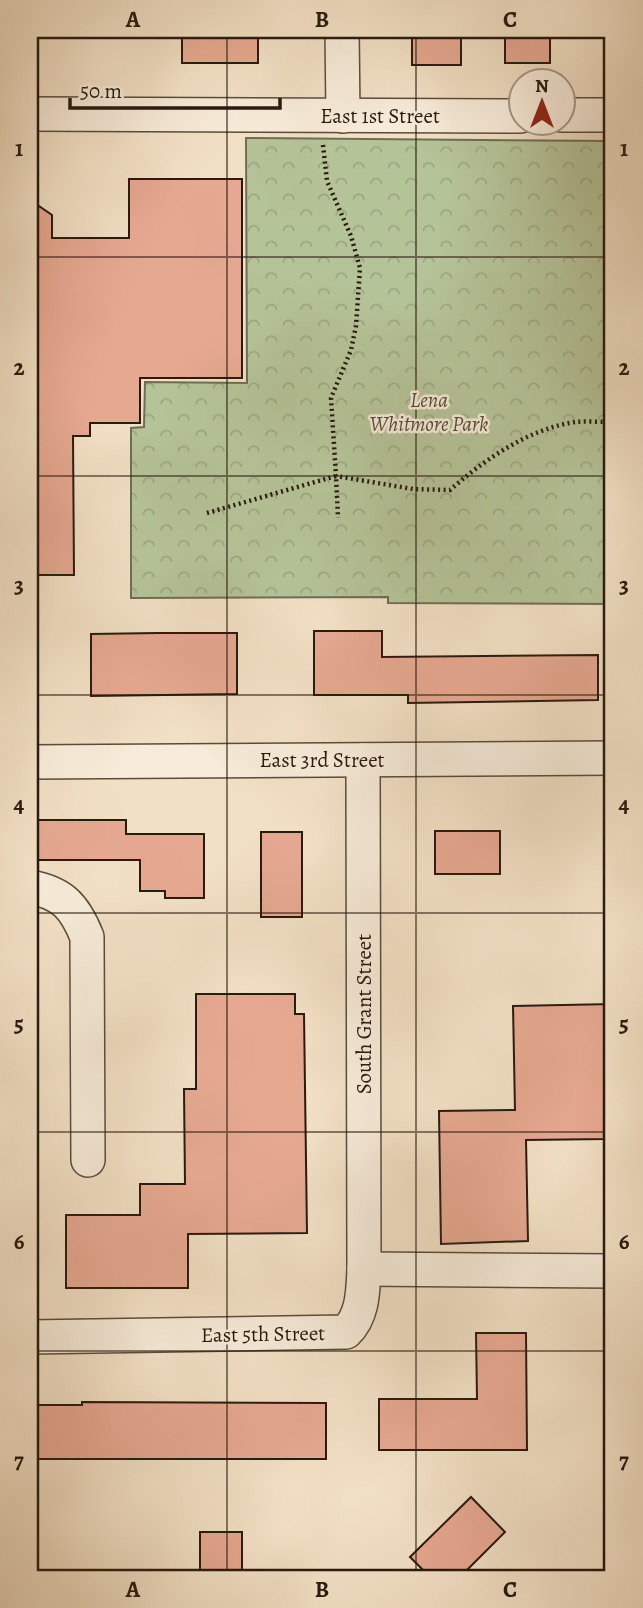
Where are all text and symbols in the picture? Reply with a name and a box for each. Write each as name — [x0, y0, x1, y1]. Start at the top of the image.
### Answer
text: A — [125, 4, 141, 35]
text: B — [315, 4, 329, 35]
text: C — [503, 4, 517, 35]
scale bar — [70, 66, 280, 110]
north arrow — [506, 66, 576, 136]
text: N — [535, 73, 549, 99]
text: 50 m — [80, 77, 122, 105]
street label: East 1st Street — [320, 102, 440, 130]
text: 1 — [15, 133, 23, 164]
text: 1 — [620, 133, 628, 164]
text: 2 — [13, 352, 25, 383]
text: 2 — [618, 352, 630, 383]
park label: Lena Whitmore Park — [370, 386, 488, 438]
text: 3 — [14, 570, 24, 601]
text: 3 — [619, 570, 629, 601]
street label: East 3rd Street — [260, 746, 385, 774]
text: 4 — [14, 789, 25, 820]
text: 4 — [619, 789, 630, 820]
street label: South Grant Street — [350, 934, 378, 1094]
text: 5 — [14, 1008, 24, 1039]
text: 5 — [619, 1008, 629, 1039]
text: 6 — [14, 1226, 25, 1257]
text: 6 — [619, 1226, 630, 1257]
street label: East 5th Street — [201, 1319, 325, 1349]
text: 7 — [14, 1445, 24, 1476]
text: 7 — [619, 1445, 629, 1476]
text: A — [125, 1574, 141, 1605]
text: B — [315, 1574, 329, 1605]
text: C — [503, 1574, 517, 1605]

